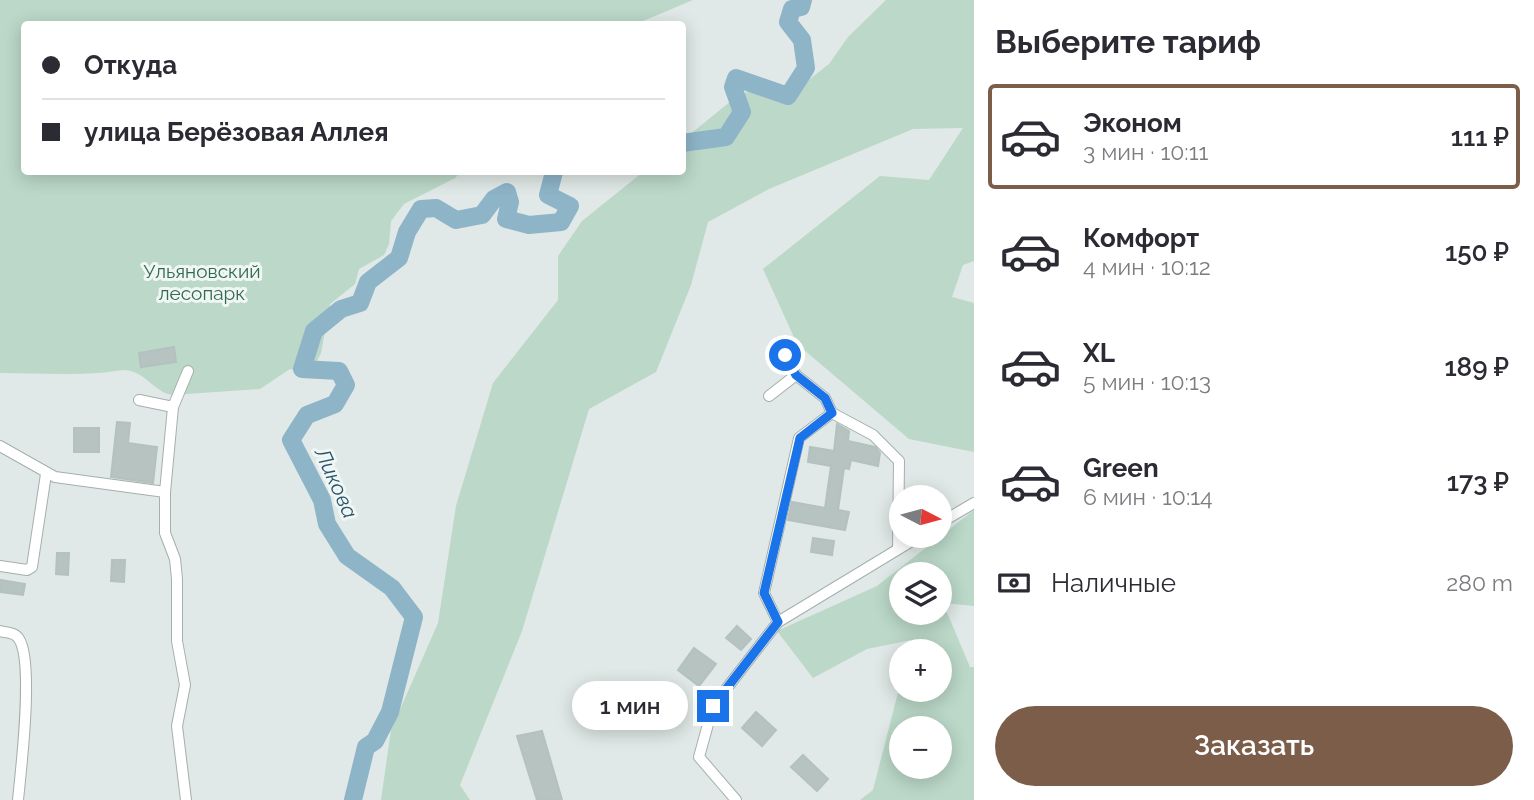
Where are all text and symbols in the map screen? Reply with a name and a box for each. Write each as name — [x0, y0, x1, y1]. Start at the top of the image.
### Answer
text: Выберите тариф — [995, 23, 1261, 60]
text: Откуда — [84, 50, 177, 80]
icon: car — [999, 105, 1062, 168]
text: Эконом — [1083, 108, 1182, 138]
text: улица Берёзовая Аллея — [84, 117, 389, 147]
text: 111 ₽ — [1451, 122, 1509, 152]
text: 3 мин · 10:11 — [1083, 138, 1208, 165]
icon: car — [999, 220, 1062, 283]
text: Комфорт — [1083, 223, 1199, 253]
text: 150 ₽ — [1445, 237, 1509, 267]
text: 4 мин · 10:12 — [1083, 253, 1211, 280]
park label: Ульяновский лесопарк — [143, 260, 261, 304]
icon: car — [999, 335, 1062, 398]
text: XL — [1083, 338, 1115, 368]
route start — [769, 339, 801, 371]
text: 189 ₽ — [1444, 352, 1509, 382]
text: 5 мин · 10:13 — [1083, 368, 1211, 395]
water label: Ликова — [309, 443, 363, 522]
icon: car — [999, 450, 1062, 513]
text: Green — [1083, 453, 1159, 483]
text: 173 ₽ — [1447, 467, 1509, 497]
text: 6 мин · 10:14 — [1083, 483, 1213, 510]
north arrow — [889, 485, 952, 548]
map controls — [889, 485, 952, 779]
button: layers — [889, 562, 952, 625]
icon: cash — [995, 564, 1033, 602]
text: Наличные — [1051, 568, 1176, 598]
text: 280 m — [1446, 569, 1513, 596]
button: + — [889, 639, 952, 702]
callout: 1 мин — [573, 682, 688, 730]
route end — [697, 690, 729, 722]
text: 1 мин — [600, 692, 660, 719]
button: Заказать — [995, 706, 1513, 786]
button: − — [889, 716, 952, 779]

